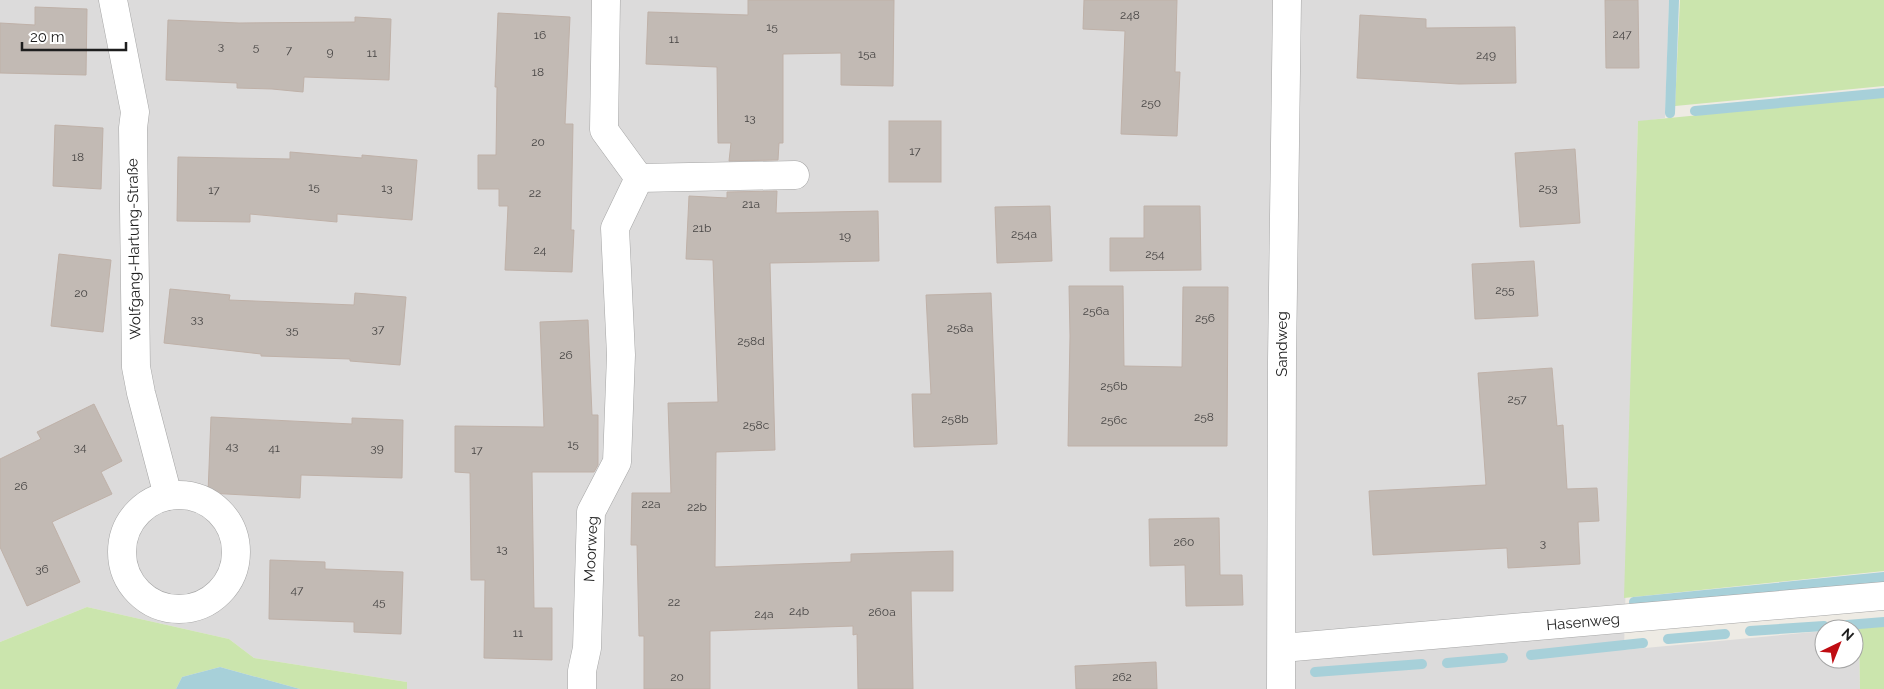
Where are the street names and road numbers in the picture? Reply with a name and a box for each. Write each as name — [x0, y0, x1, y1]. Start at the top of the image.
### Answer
street label: Wolfgang-Hartung-Straße — [123, 158, 145, 340]
street label: Sandweg — [1273, 311, 1291, 377]
street label: Moorweg — [580, 516, 602, 582]
street label: Hasenweg — [1545, 610, 1621, 634]

